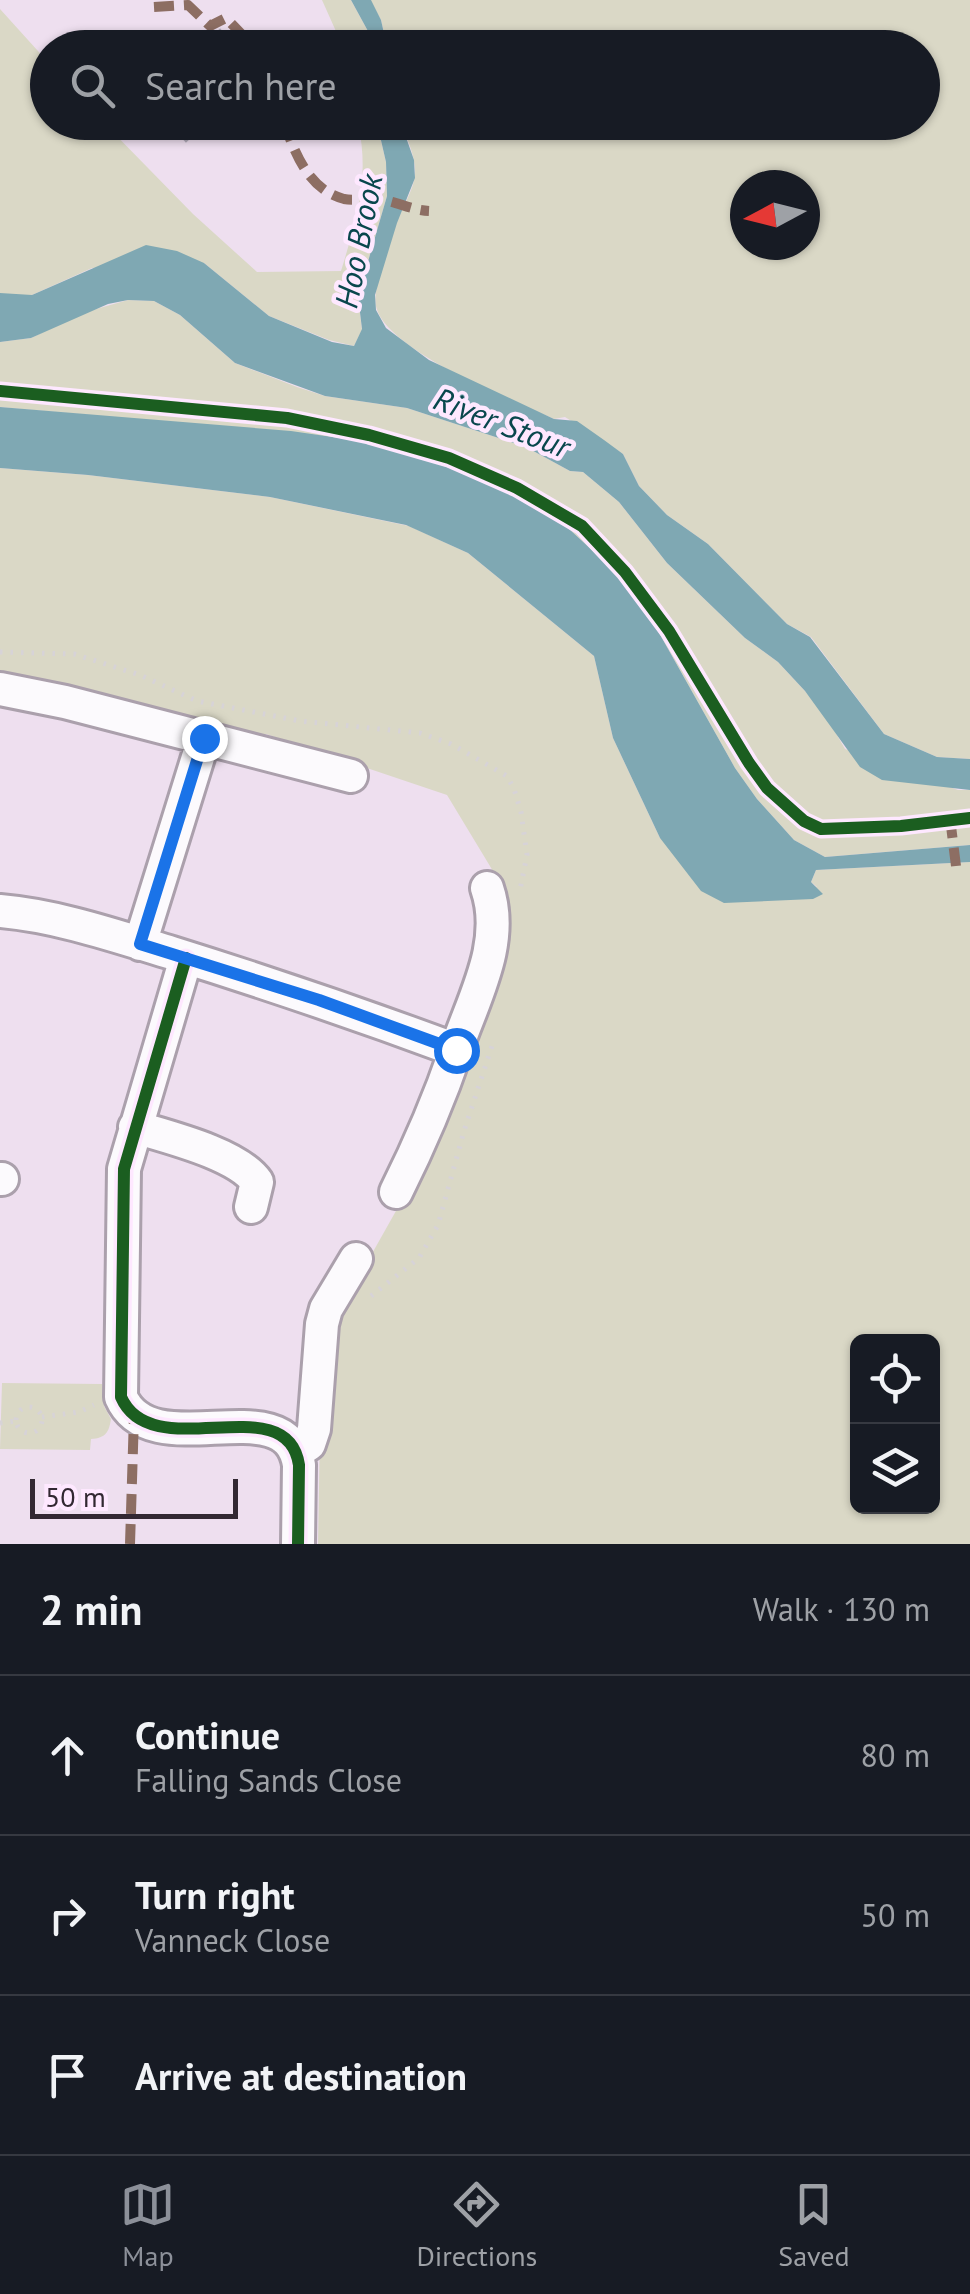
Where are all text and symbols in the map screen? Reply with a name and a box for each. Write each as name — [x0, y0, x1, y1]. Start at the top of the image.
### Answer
search box — [30, 30, 940, 140]
icon: search — [65, 58, 120, 113]
text: Search here — [145, 61, 337, 110]
water label: Hoo Brook — [324, 169, 392, 311]
north arrow — [730, 170, 820, 260]
water label: River Stour — [428, 377, 578, 468]
route end — [182, 716, 228, 762]
route start — [434, 1028, 480, 1074]
map controls — [850, 1334, 940, 1514]
button: locate — [850, 1334, 940, 1424]
button: layers — [850, 1424, 940, 1514]
scale bar — [30, 1474, 238, 1518]
text: 50 m — [45, 1478, 106, 1515]
text: 2 min — [40, 1582, 142, 1637]
text: Walk · 130 m — [753, 1588, 930, 1630]
text: Continue — [135, 1710, 280, 1759]
icon: ahead — [40, 1728, 95, 1783]
text: 80 m — [861, 1734, 930, 1776]
text: Falling Sands Close — [135, 1759, 402, 1801]
text: Turn right — [135, 1870, 295, 1919]
icon: right — [40, 1888, 95, 1943]
text: 50 m — [861, 1894, 930, 1936]
text: Vanneck Close — [135, 1919, 330, 1961]
icon: arrive — [40, 2048, 95, 2103]
text: Arrive at destination — [135, 2051, 467, 2100]
tab: Map — [120, 2177, 175, 2274]
tab: Directions — [416, 2177, 537, 2274]
tab: Saved — [778, 2177, 850, 2274]

